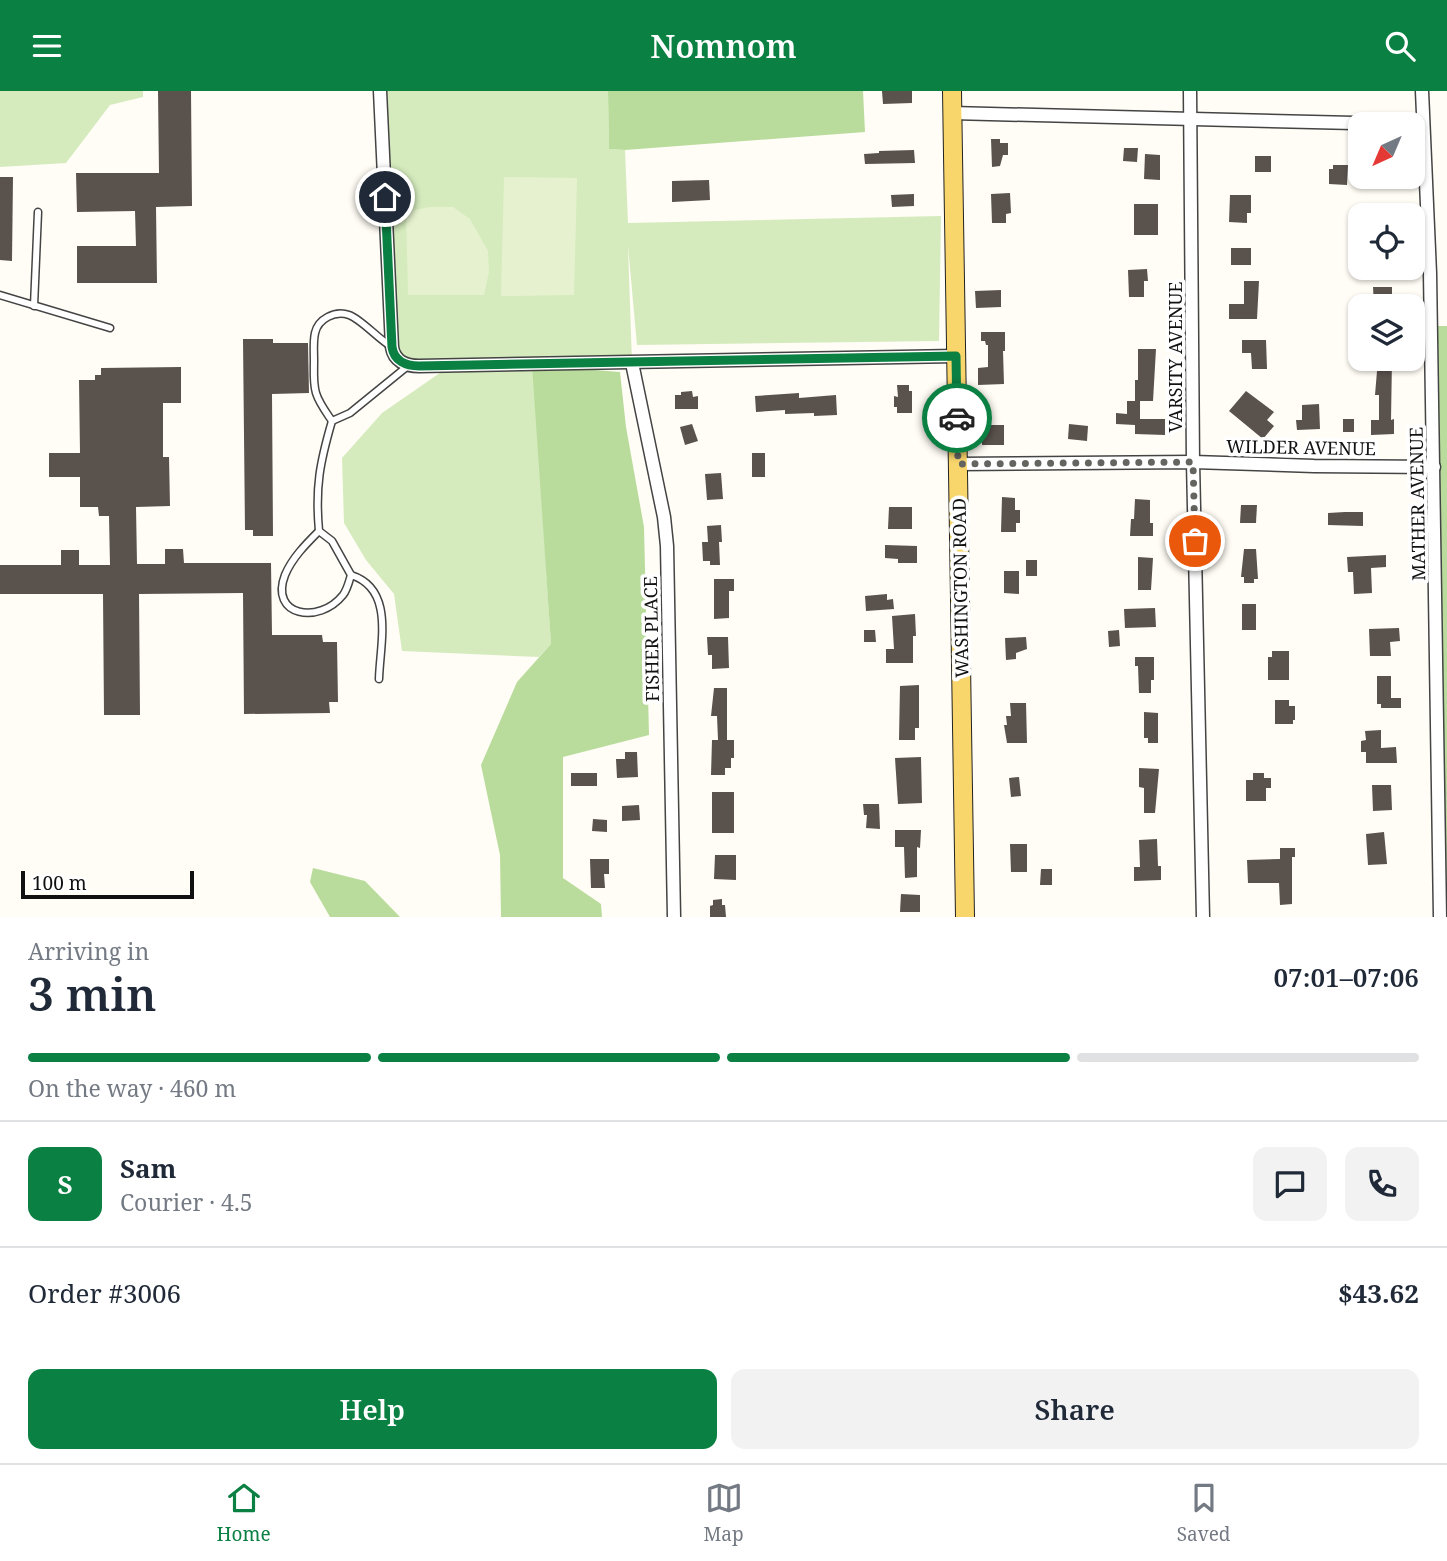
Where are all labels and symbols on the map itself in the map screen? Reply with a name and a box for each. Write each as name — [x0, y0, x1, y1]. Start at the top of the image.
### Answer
north arrow — [1348, 112, 1424, 189]
pin — [355, 167, 415, 227]
street label: VARSITY AVENUE — [1163, 281, 1187, 433]
courier — [922, 383, 992, 453]
street label: MATHER AVENUE — [1404, 427, 1430, 581]
street label: WILDER AVENUE — [1226, 434, 1376, 460]
street label: WASHINGTON ROAD — [946, 498, 974, 678]
pin — [1165, 511, 1225, 571]
street label: FISHER PLACE — [638, 576, 664, 702]
scale bar — [21, 868, 194, 900]

